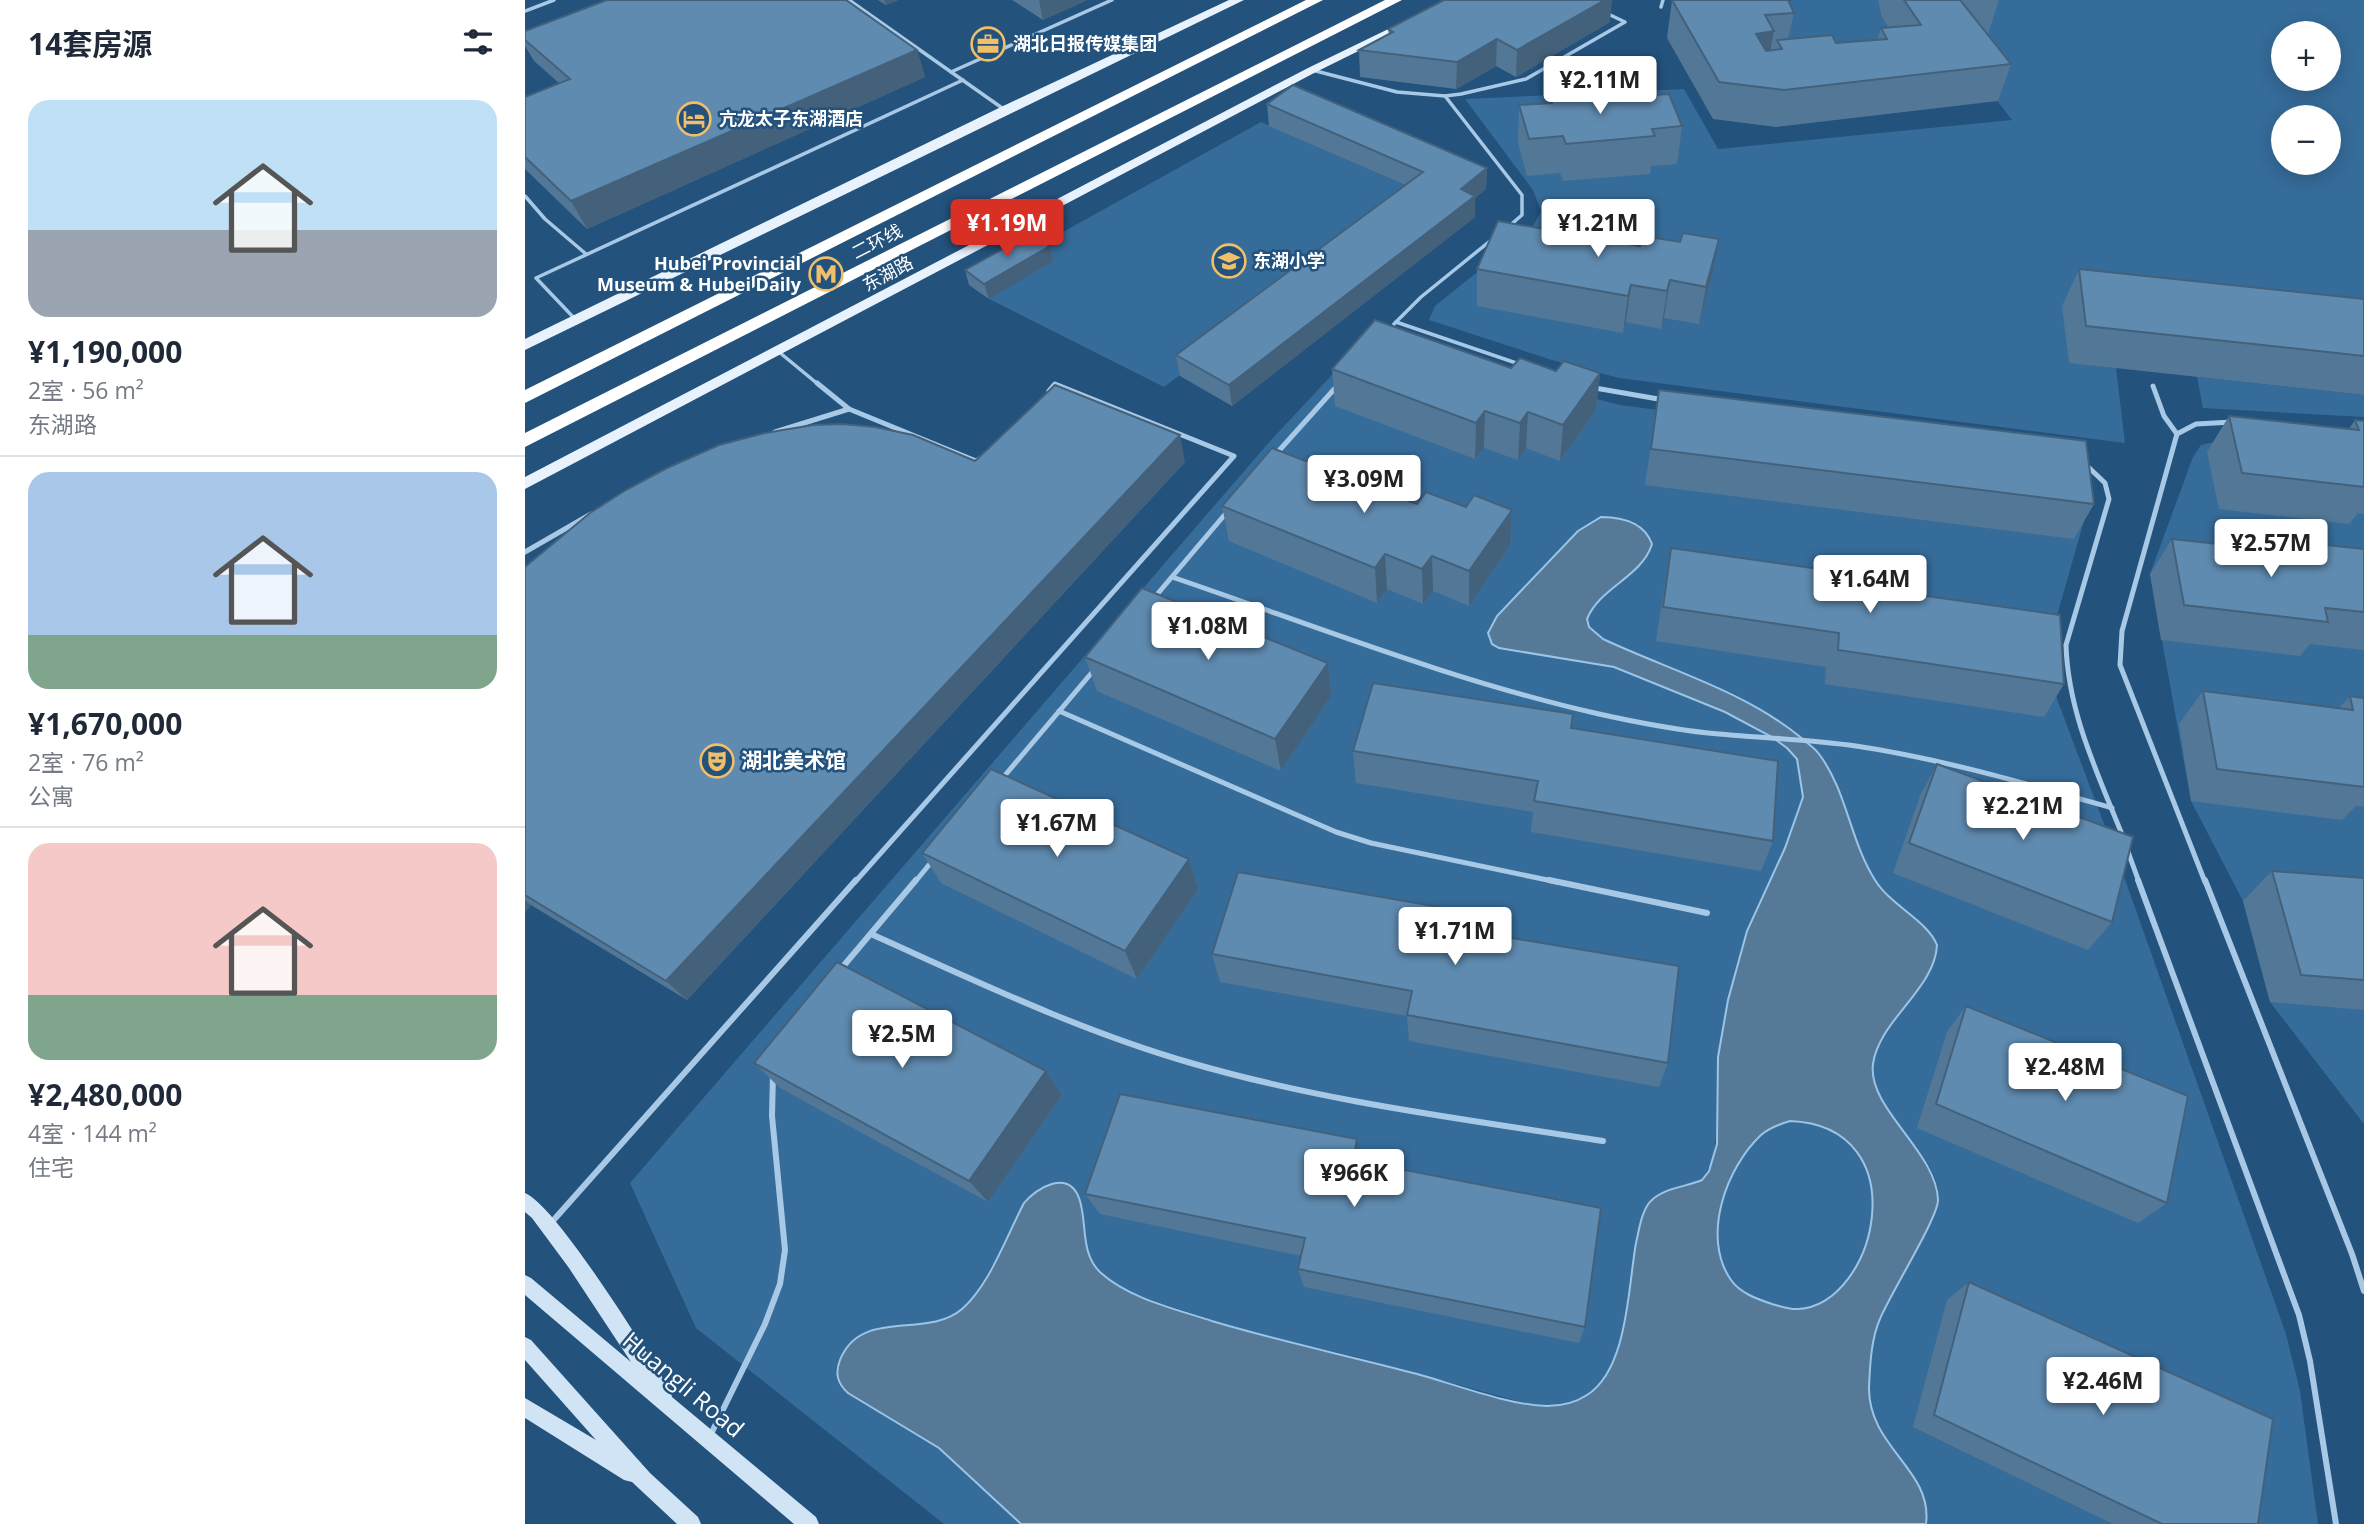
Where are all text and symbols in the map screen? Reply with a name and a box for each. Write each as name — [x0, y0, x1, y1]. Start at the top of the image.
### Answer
map controls — [2271, 21, 2341, 175]
button: + — [2271, 21, 2341, 91]
text: 14套房源 — [28, 23, 152, 64]
icon: filters — [459, 23, 497, 61]
office icon: 湖北日报传媒集团 — [969, 25, 1007, 63]
place label: 湖北日报传媒集团 — [1013, 31, 1157, 55]
pin: ¥2.11M — [1543, 57, 1657, 116]
text: ¥2.11M — [1560, 63, 1640, 95]
hotel icon: 亢龙太子东湖酒店 — [675, 100, 713, 138]
button: − — [2271, 105, 2341, 175]
place label: 亢龙太子东湖酒店 — [719, 106, 863, 130]
icon: home — [200, 145, 326, 271]
pin: ¥1.19M — [950, 200, 1064, 259]
pin: ¥1.21M — [1541, 200, 1655, 259]
text: ¥1.19M — [967, 206, 1047, 238]
text: ¥1.21M — [1558, 206, 1638, 238]
street label: 二环线 — [847, 218, 906, 264]
school or university icon: 东湖小学 — [1210, 242, 1248, 280]
place label: 东湖小学 — [1253, 248, 1325, 272]
street label: 东湖路 — [858, 250, 917, 296]
place label: Hubei Provincial Museum & Hubei Daily — [597, 251, 802, 296]
metro station icon: Hubei Provincial Museum & Hubei Daily — [807, 255, 845, 293]
text: ¥1,190,000 — [28, 331, 182, 372]
text: 2室 · 56 m² — [28, 374, 144, 406]
text: 东湖路 — [28, 408, 97, 440]
pin: ¥3.09M — [1307, 456, 1421, 515]
text: ¥3.09M — [1324, 462, 1404, 494]
icon: home — [200, 517, 326, 643]
pin: ¥2.57M — [2214, 520, 2328, 579]
text: ¥2.57M — [2231, 526, 2311, 558]
pin: ¥1.64M — [1813, 556, 1927, 615]
text: ¥1.64M — [1830, 562, 1910, 594]
pin: ¥1.08M — [1151, 602, 1265, 662]
text: ¥1.08M — [1168, 609, 1248, 641]
text: ¥1,670,000 — [28, 703, 182, 744]
theatre icon: 湖北美术馆 — [698, 742, 736, 780]
text: 2室 · 76 m² — [28, 746, 144, 778]
place label: 湖北美术馆 — [741, 746, 846, 774]
text: 公寓 — [28, 780, 74, 812]
pin: ¥2.21M — [1966, 782, 2080, 842]
text: ¥2.21M — [1983, 789, 2063, 821]
pin: ¥1.67M — [1000, 800, 1114, 859]
text: ¥1.67M — [1017, 806, 1097, 838]
icon: home — [200, 888, 326, 1014]
pin: ¥1.71M — [1398, 908, 1512, 967]
text: ¥1.71M — [1415, 914, 1495, 946]
pin: ¥2.5M — [853, 1010, 951, 1070]
text: ¥2.5M — [868, 1017, 936, 1049]
pin: ¥2.48M — [2008, 1044, 2122, 1103]
text: ¥2.48M — [2025, 1050, 2105, 1082]
text: ¥2,480,000 — [28, 1074, 182, 1115]
text: 4室 · 144 m² — [28, 1117, 157, 1149]
pin: ¥966K — [1305, 1150, 1403, 1209]
text: 住宅 — [28, 1151, 74, 1183]
text: ¥966K — [1320, 1156, 1388, 1188]
street label: Huangli Road — [616, 1323, 752, 1444]
pin: ¥2.46M — [2046, 1358, 2160, 1417]
text: ¥2.46M — [2063, 1364, 2143, 1396]

